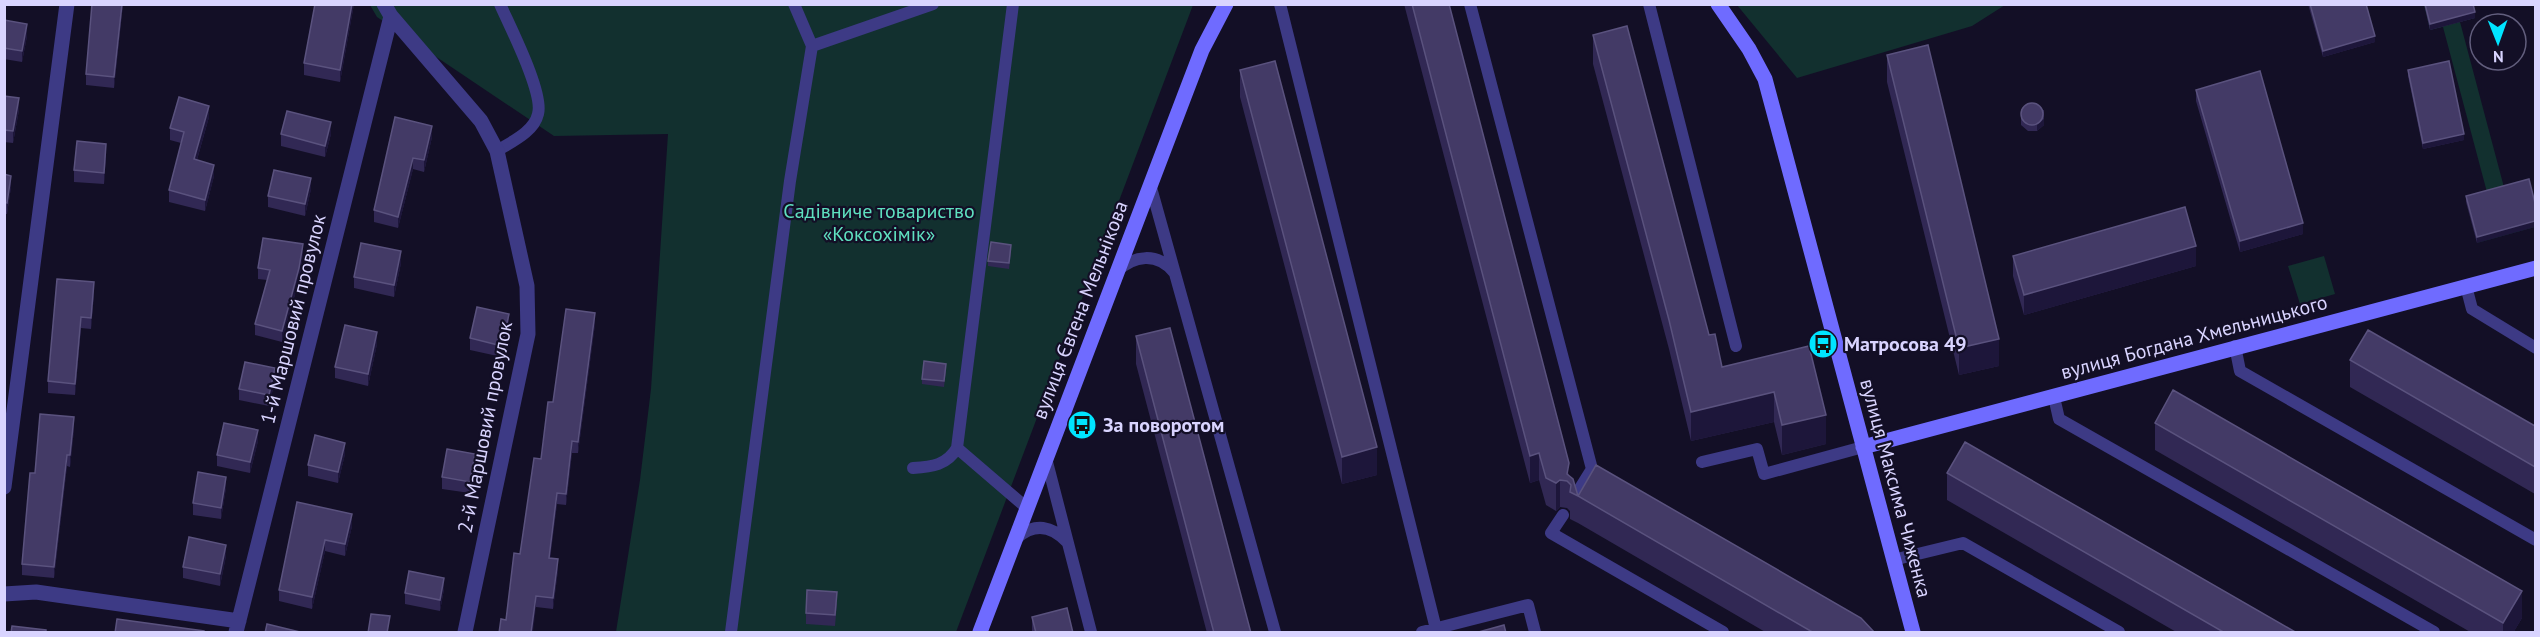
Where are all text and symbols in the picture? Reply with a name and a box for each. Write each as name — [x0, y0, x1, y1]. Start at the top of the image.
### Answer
north arrow — [2468, 12, 2528, 72]
text: N — [2493, 47, 2504, 67]
street label: вулиця Євгена Мельнікова — [1026, 197, 1134, 423]
park label: Садівниче товариство «Коксохімік» — [783, 198, 975, 247]
street label: 1-й Маршовий провулок — [254, 211, 332, 427]
street label: вулиця Богдана Хмельницького — [2058, 289, 2330, 385]
street label: 2-й Маршовий провулок — [452, 319, 518, 535]
bus stop icon: Матросова 49 — [1807, 328, 1839, 360]
place label: Матросова 49 — [1844, 331, 1967, 357]
street label: вулиця Максима Чиженка — [1854, 376, 1938, 600]
bus stop icon: За поворотом — [1066, 409, 1098, 441]
place label: За поворотом — [1103, 412, 1224, 438]

